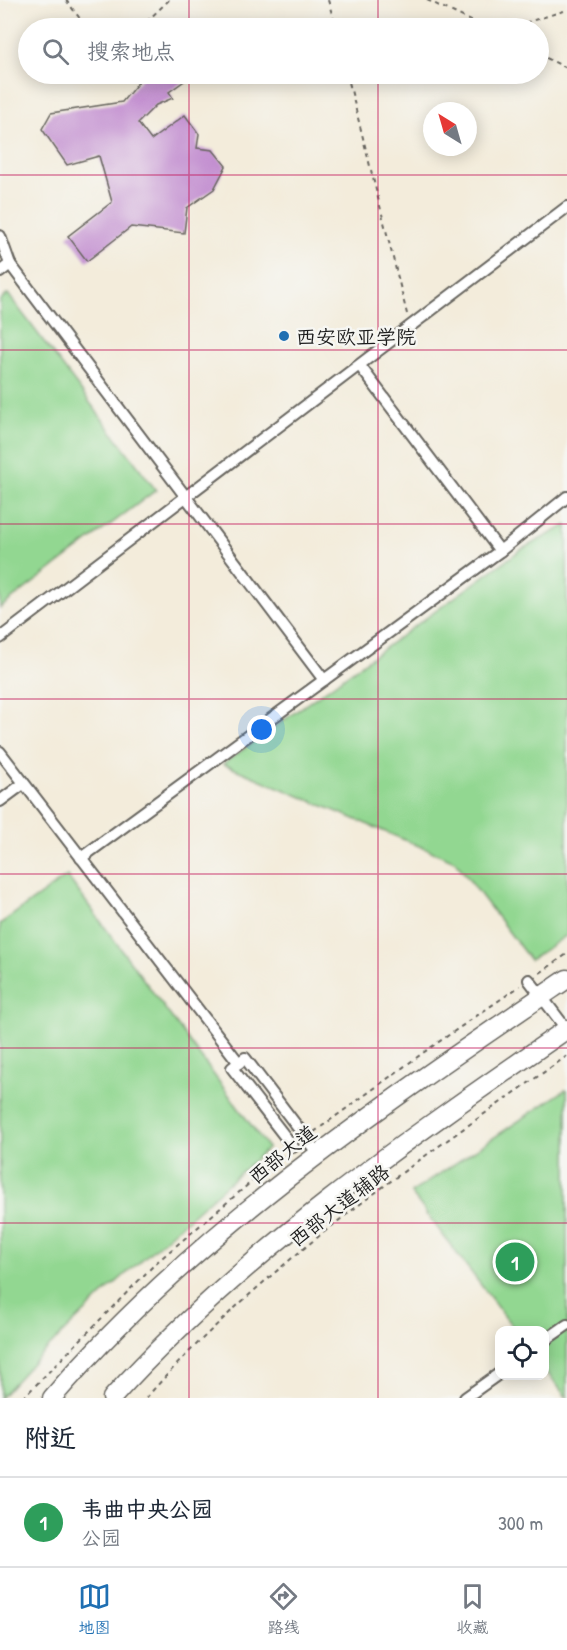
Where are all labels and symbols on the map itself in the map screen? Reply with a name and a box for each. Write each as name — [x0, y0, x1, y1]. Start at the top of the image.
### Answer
north arrow — [423, 102, 477, 156]
place label: 西安欧亚学院 — [296, 323, 416, 350]
marker: 西安欧亚学院 — [277, 329, 291, 343]
your location — [247, 715, 276, 744]
street label: 西部大道 — [242, 1118, 322, 1190]
street label: 西部大道辅路 — [283, 1157, 395, 1253]
pin: 1 — [496, 1240, 534, 1284]

